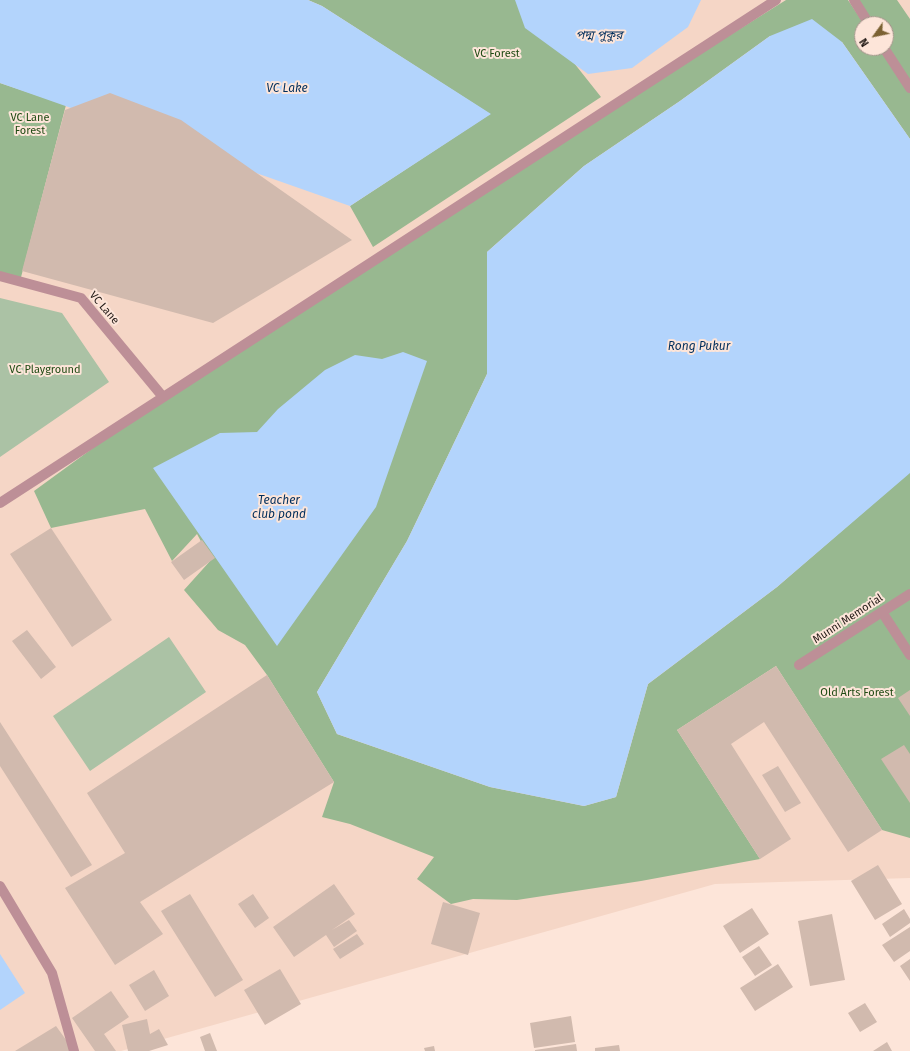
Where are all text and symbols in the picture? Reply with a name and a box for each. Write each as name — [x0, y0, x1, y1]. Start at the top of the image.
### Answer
north arrow — [854, 16, 894, 56]
water label: পদ্ম পুকুর — [576, 29, 622, 43]
text: N — [857, 36, 872, 49]
park label: VC Forest — [474, 47, 520, 61]
water label: VC Lake — [266, 82, 308, 96]
park label: VC Lane Forest — [11, 111, 49, 137]
street label: VC Lane — [86, 289, 122, 327]
water label: Rong Pukur — [668, 340, 730, 354]
park label: VC Playground — [9, 363, 81, 377]
water label: Teacher club pond — [252, 494, 306, 522]
street label: Munni Memorial — [811, 591, 885, 647]
park label: Old Arts Forest — [820, 686, 894, 700]

